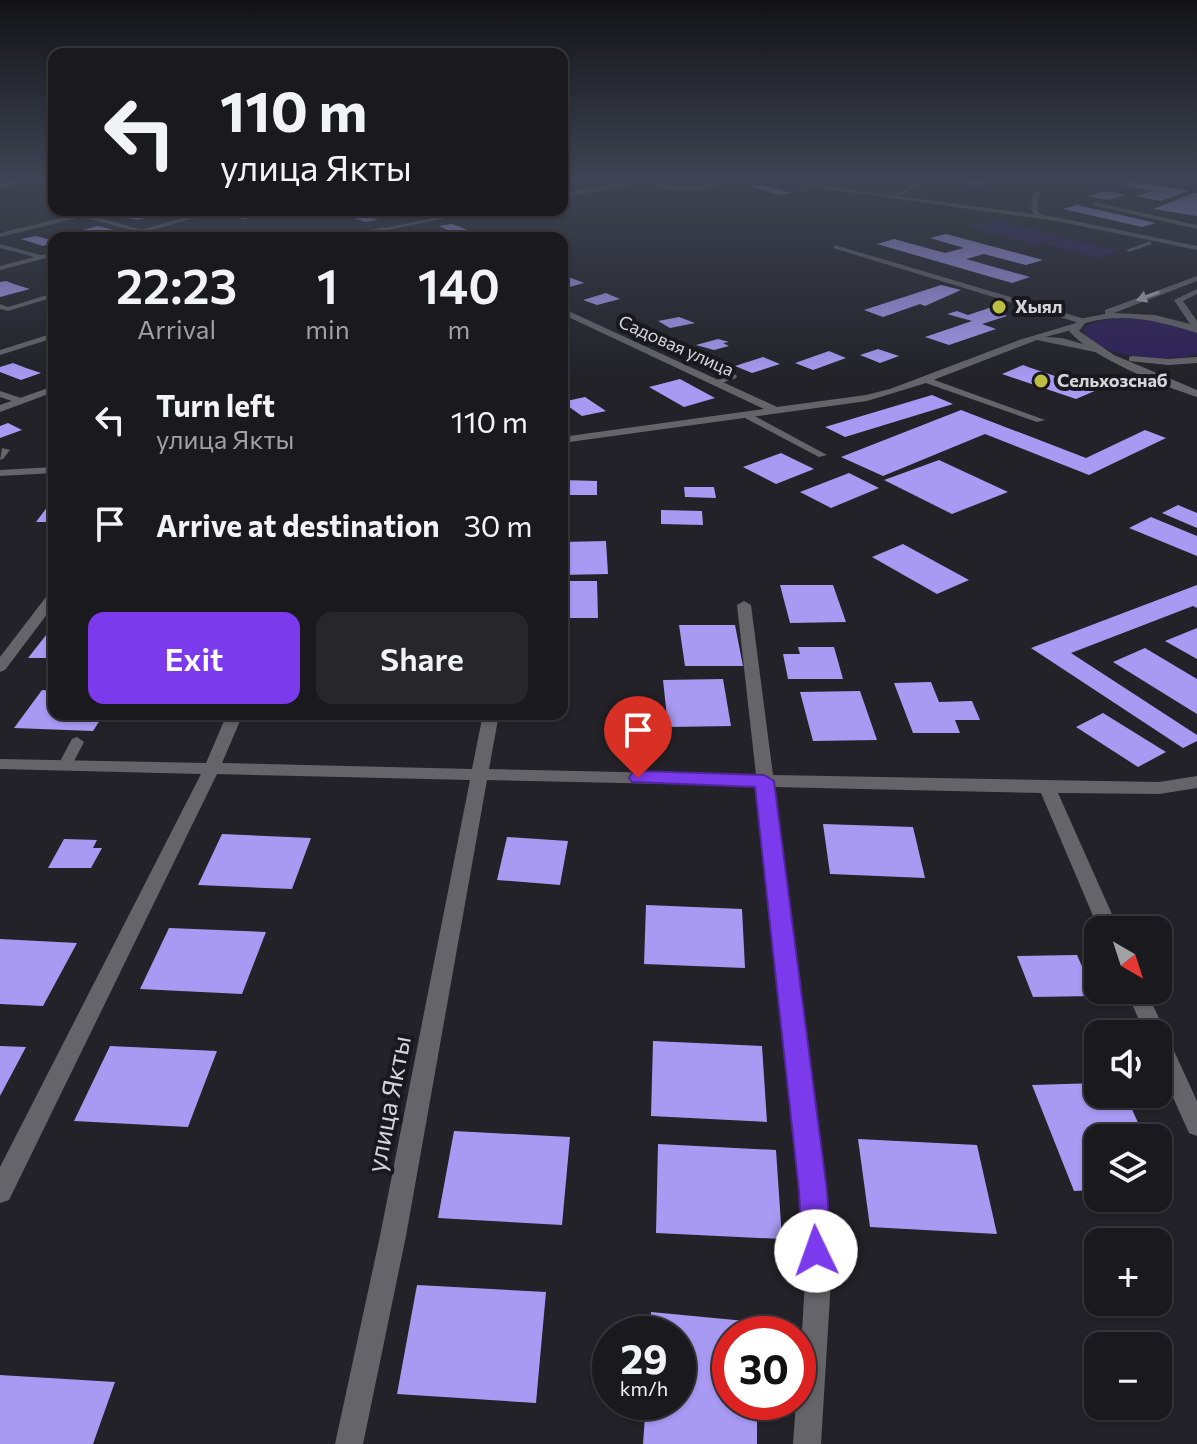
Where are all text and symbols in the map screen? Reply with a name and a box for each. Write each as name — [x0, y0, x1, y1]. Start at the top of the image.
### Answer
text: 110 m — [220, 75, 367, 144]
icon: left — [88, 80, 192, 184]
text: улица Якты — [220, 144, 412, 188]
text: 22:23 — [116, 255, 237, 314]
text: 1 — [317, 255, 338, 314]
text: 140 — [418, 255, 500, 314]
one-way arrow — [1135, 291, 1159, 303]
place label: Хыял — [1015, 295, 1063, 317]
marker: Хыял — [990, 298, 1008, 316]
street label: Садовая улица — [615, 310, 738, 380]
text: Arrival — [137, 313, 216, 344]
text: min — [305, 313, 350, 344]
text: m — [447, 313, 470, 344]
place label: Сельхозснаб — [1057, 369, 1168, 391]
marker: Сельхозснаб — [1032, 372, 1050, 390]
text: Turn left — [156, 386, 275, 423]
icon: left — [88, 398, 132, 442]
text: 110 m — [451, 402, 528, 439]
text: улица Якты — [156, 423, 294, 454]
icon: arrive — [88, 502, 132, 546]
text: Arrive at destination — [156, 506, 440, 543]
text: 30 m — [464, 506, 532, 543]
button: Exit — [88, 612, 300, 704]
button: Share — [316, 612, 528, 704]
pin — [604, 696, 672, 778]
icon: arrive — [616, 708, 660, 752]
north arrow — [1084, 916, 1172, 1004]
map controls — [1084, 916, 1172, 1420]
button: sound — [1084, 1020, 1172, 1108]
street label: улица Якты — [359, 1033, 416, 1175]
button: layers — [1084, 1124, 1172, 1212]
position arrow — [774, 1209, 858, 1293]
button: + — [1084, 1228, 1172, 1316]
speed limit sign: 30 — [712, 1316, 816, 1420]
button: − — [1084, 1332, 1172, 1420]
text: 29 — [620, 1333, 668, 1382]
text: km/h — [620, 1376, 668, 1400]

